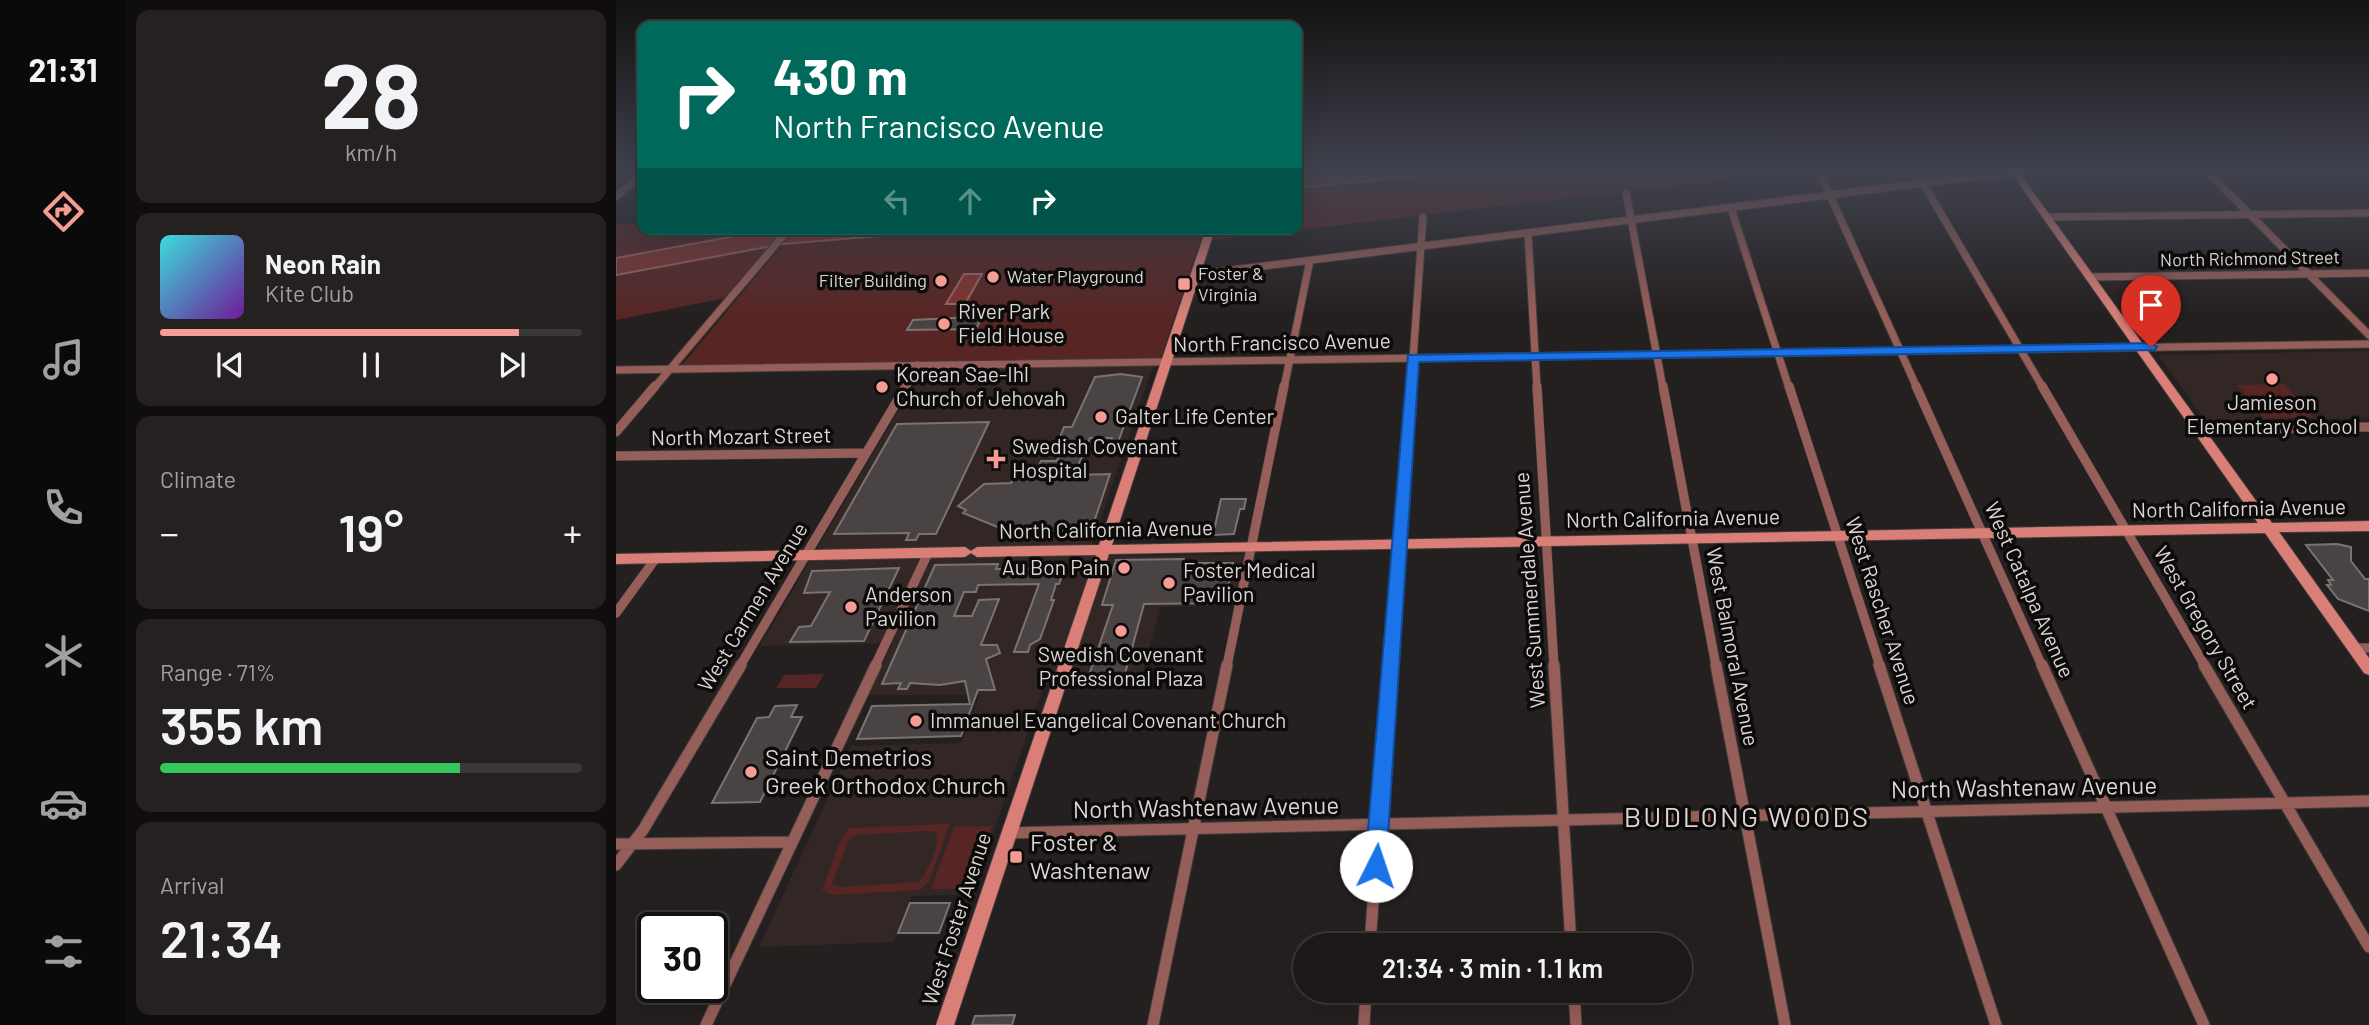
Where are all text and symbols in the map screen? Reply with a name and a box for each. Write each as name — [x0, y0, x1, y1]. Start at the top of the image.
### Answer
text: 28 — [321, 38, 421, 147]
text: 430 m — [773, 46, 908, 105]
icon: right — [658, 49, 749, 140]
text: 21:31 — [28, 50, 98, 88]
text: North Francisco Avenue — [773, 106, 1105, 144]
text: km/h — [345, 138, 397, 166]
icon: left — [878, 182, 916, 220]
icon: ahead — [951, 182, 989, 220]
icon: right — [1024, 182, 1062, 220]
icon: directions — [39, 187, 88, 236]
street label: North Richmond Street — [2160, 245, 2340, 271]
text: Neon Rain — [265, 248, 381, 279]
place label: Foster & Virginia — [1198, 262, 1264, 305]
place label: Water Playground — [1007, 265, 1144, 287]
place label: Filter Building — [819, 269, 927, 291]
marker: Water Playground — [985, 269, 1001, 285]
marker: Filter Building — [933, 273, 949, 289]
pin — [2121, 275, 2181, 347]
marker: Foster & Virginia — [1176, 276, 1192, 292]
text: Kite Club — [265, 279, 354, 307]
icon: arrive — [2132, 286, 2170, 324]
place label: River Park Field House — [958, 298, 1065, 347]
marker: River Park Field House — [936, 316, 952, 332]
street label: North Francisco Avenue — [1173, 327, 1391, 356]
icon: music — [39, 335, 88, 384]
icon: previous — [211, 346, 249, 384]
icon: pause — [352, 346, 390, 384]
icon: next — [493, 346, 531, 384]
place label: Korean Sae-Ihl Church of Jehovah — [896, 361, 1066, 410]
marker: Jamieson Elementary School — [2264, 371, 2280, 387]
marker: Korean Sae-Ihl Church of Jehovah — [874, 379, 890, 395]
place label: Jamieson Elementary School — [2186, 389, 2358, 438]
place label: Galter Life Center — [1115, 403, 1275, 428]
marker: Galter Life Center — [1093, 409, 1109, 425]
street label: North Mozart Street — [651, 421, 831, 450]
place label: Swedish Covenant Hospital — [1012, 433, 1178, 482]
marker: Swedish Covenant Hospital — [986, 449, 1006, 469]
text: Climate — [160, 465, 236, 493]
street label: West Summerdale Avenue — [1508, 471, 1549, 709]
icon: phone — [39, 483, 88, 532]
street label: North California Avenue — [2132, 493, 2346, 522]
street label: West Catalpa Avenue — [1980, 497, 2080, 681]
text: 19° — [338, 500, 404, 562]
street label: North California Avenue — [1566, 503, 1780, 532]
text: − — [160, 509, 179, 555]
text: + — [563, 509, 582, 555]
street label: North California Avenue — [999, 514, 1213, 543]
street label: West Rascher Avenue — [1841, 514, 1926, 708]
street label: West Carmen Avenue — [692, 518, 812, 695]
street label: West Gregory Street — [2149, 541, 2263, 713]
street label: West Balmoral Avenue — [1702, 545, 1765, 748]
place label: Au Bon Pain — [1002, 554, 1110, 579]
place label: Foster Medical Pavilion — [1183, 557, 1316, 606]
marker: Au Bon Pain — [1116, 560, 1132, 576]
marker: Foster Medical Pavilion — [1161, 575, 1177, 591]
place label: Anderson Pavilion — [865, 581, 952, 630]
marker: Anderson Pavilion — [843, 599, 859, 615]
marker: Swedish Covenant Professional Plaza — [1113, 623, 1129, 639]
icon: climate — [39, 631, 88, 680]
place label: Swedish Covenant Professional Plaza — [1038, 641, 1204, 690]
text: Range · 71% — [160, 658, 275, 686]
text: 355 km — [160, 693, 323, 755]
place label: Immanuel Evangelical Covenant Church — [930, 707, 1286, 732]
marker: Immanuel Evangelical Covenant Church — [908, 713, 924, 729]
place label: Saint Demetrios Greek Orthodox Church — [765, 742, 1006, 799]
marker: Saint Demetrios Greek Orthodox Church — [743, 764, 759, 780]
street label: North Washtenaw Avenue — [1891, 770, 2157, 803]
icon: car — [39, 779, 88, 828]
street label: North Washtenaw Avenue — [1073, 790, 1339, 823]
district label: BUDLONG WOODS — [1624, 799, 1870, 833]
place label: Foster & Washtenaw — [1030, 827, 1150, 884]
street label: West Foster Avenue — [916, 829, 995, 1008]
position arrow — [1339, 829, 1413, 903]
marker: Foster & Washtenaw — [1008, 849, 1024, 865]
text: Arrival — [160, 871, 224, 899]
text: 21:34 — [160, 906, 283, 968]
speed limit sign: 30 — [637, 912, 728, 1003]
icon: filters — [39, 927, 88, 976]
text: 21:34 · 3 min · 1.1 km — [1382, 952, 1603, 983]

